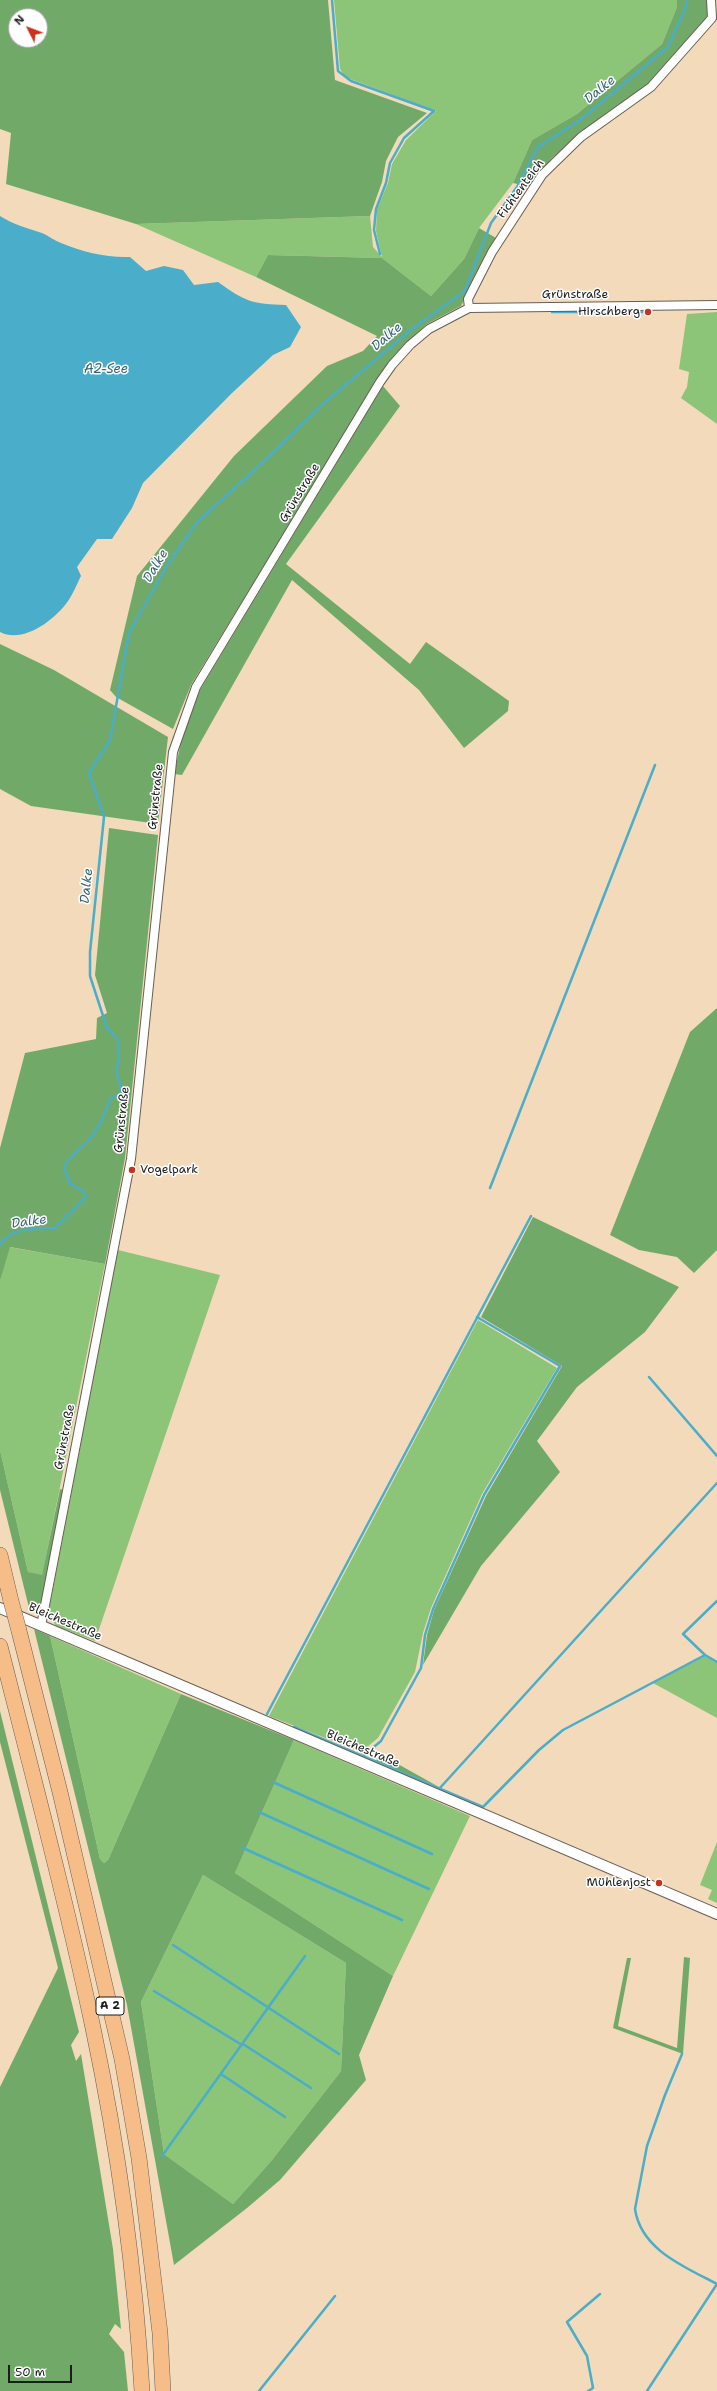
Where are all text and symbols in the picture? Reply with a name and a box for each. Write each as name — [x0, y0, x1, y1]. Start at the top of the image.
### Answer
north arrow — [8, 8, 48, 48]
text: N — [11, 12, 28, 29]
water label: Dalke — [581, 73, 619, 107]
street label: Fichtenteich — [495, 157, 547, 221]
street label: Grünstraße — [542, 288, 608, 302]
place label: Hirschberg — [578, 305, 640, 319]
marker: Hirschberg — [643, 307, 653, 317]
water label: Dalke — [368, 320, 406, 354]
water label: A2-See — [84, 362, 128, 378]
street label: Grünstraße — [277, 461, 323, 525]
water label: Dalke — [140, 547, 172, 585]
street label: Grünstraße — [145, 763, 167, 831]
water label: Dalke — [77, 868, 97, 904]
street label: Grünstraße — [111, 1086, 133, 1154]
place label: Vogelpark — [140, 1163, 198, 1177]
marker: Vogelpark — [127, 1165, 137, 1175]
water label: Dalke — [10, 1212, 48, 1232]
street label: Grünstraße — [52, 1403, 78, 1471]
street label: Bleichestraße — [26, 1600, 104, 1644]
street label: Bleichestraße — [324, 1727, 402, 1771]
place label: Mühlenjost — [587, 1876, 651, 1890]
marker: Mühlenjost — [654, 1878, 664, 1888]
road number: A 2 — [96, 1997, 124, 2015]
scale bar — [10, 2357, 74, 2383]
text: 50 m — [15, 2364, 45, 2380]

